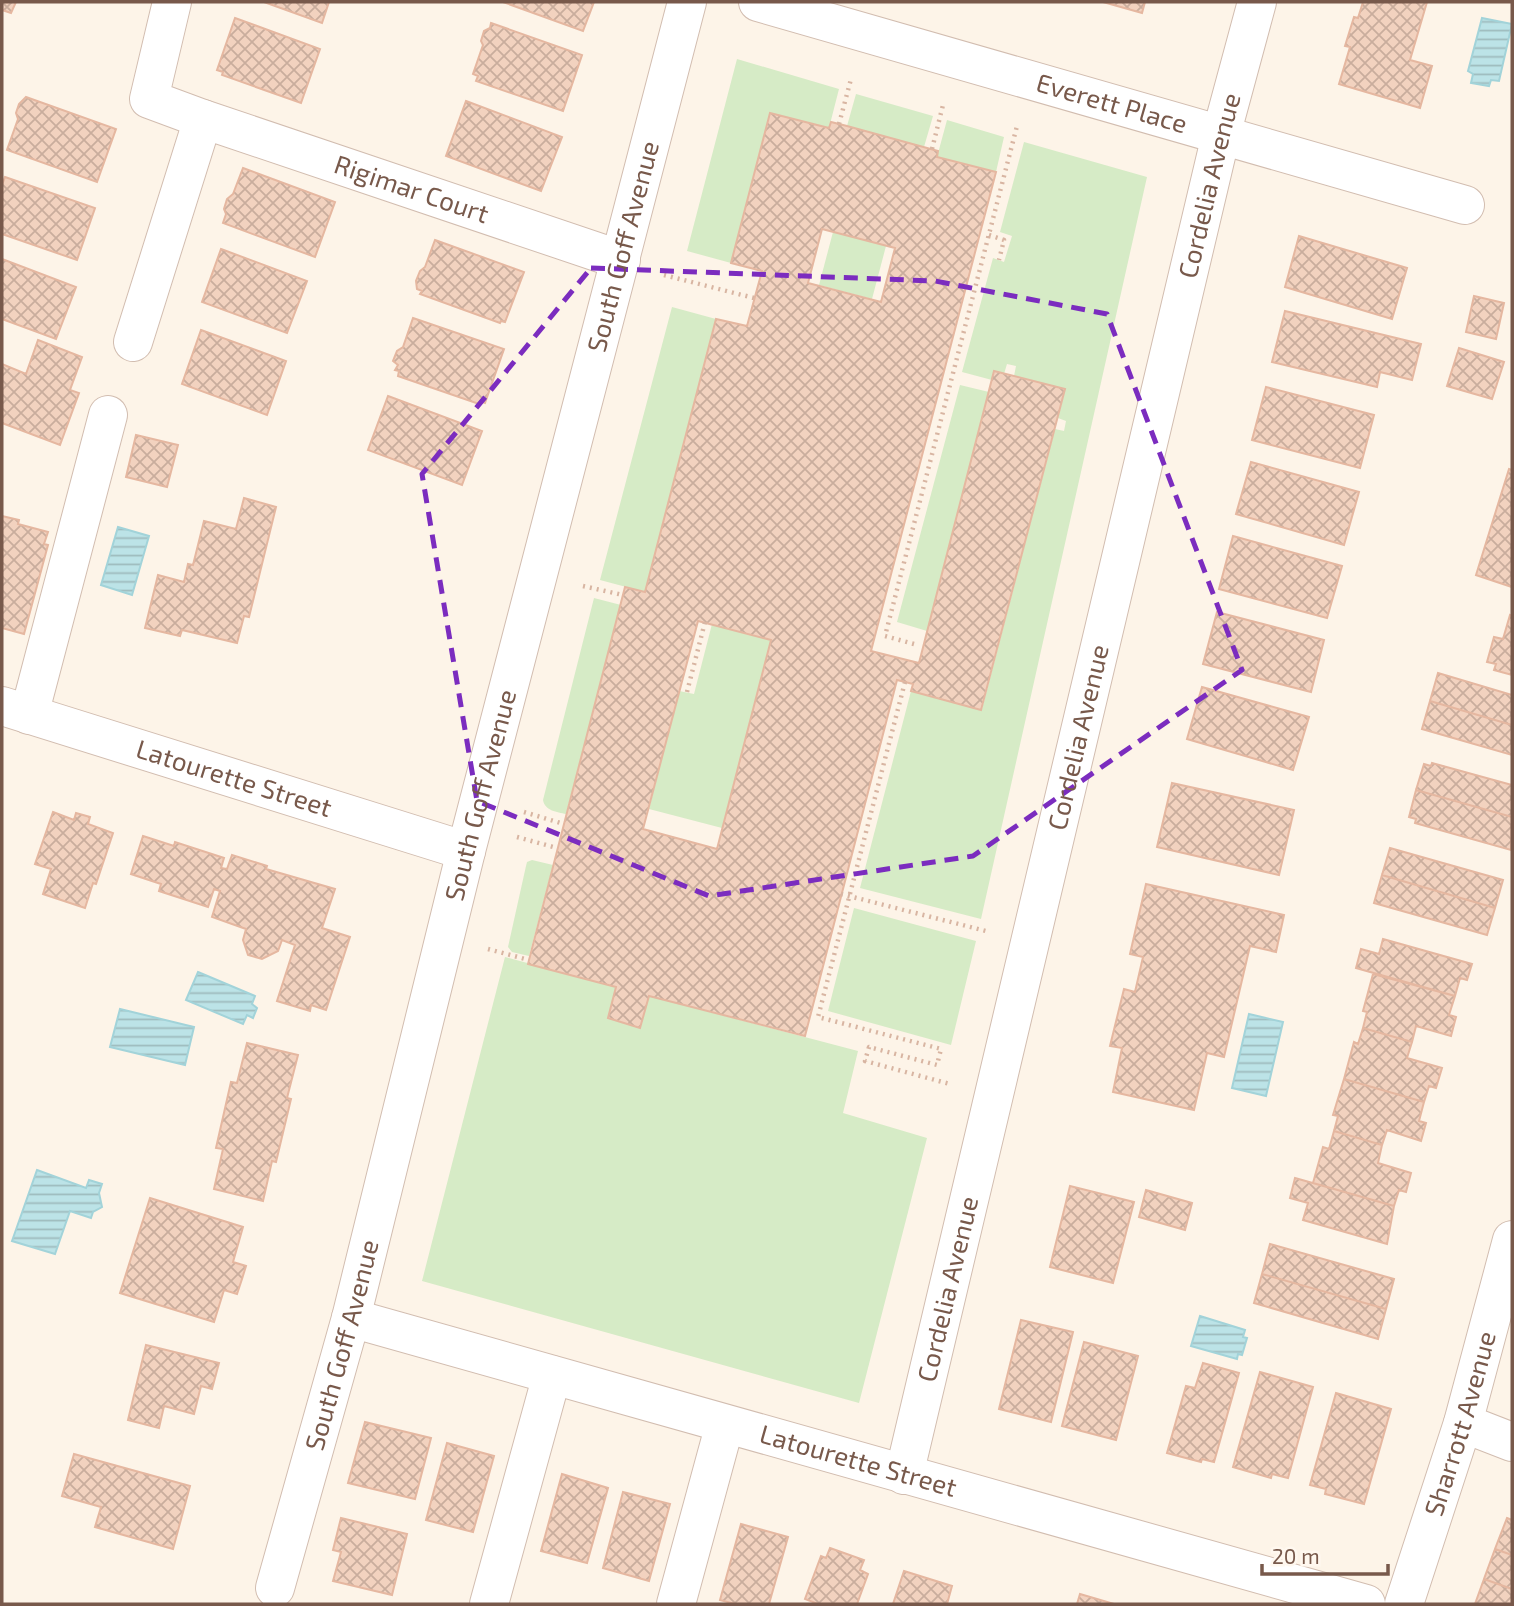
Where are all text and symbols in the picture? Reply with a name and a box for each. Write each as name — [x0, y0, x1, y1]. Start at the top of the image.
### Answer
street label: Everett Place — [1033, 66, 1191, 138]
street label: Cordelia Avenue — [1171, 89, 1246, 281]
street label: South Goff Avenue — [580, 137, 664, 355]
street label: Rigimar Court — [331, 147, 493, 228]
street label: Cordelia Avenue — [1040, 641, 1114, 833]
street label: South Goff Avenue — [437, 686, 521, 904]
street label: Latourette Street — [133, 732, 336, 822]
street label: Cordelia Avenue — [910, 1193, 983, 1385]
street label: South Goff Avenue — [298, 1236, 384, 1454]
street label: Sharrott Avenue — [1417, 1327, 1501, 1520]
street label: Latourette Street — [757, 1417, 961, 1502]
scale bar — [1262, 1532, 1388, 1576]
text: 20 m — [1272, 1543, 1320, 1568]

